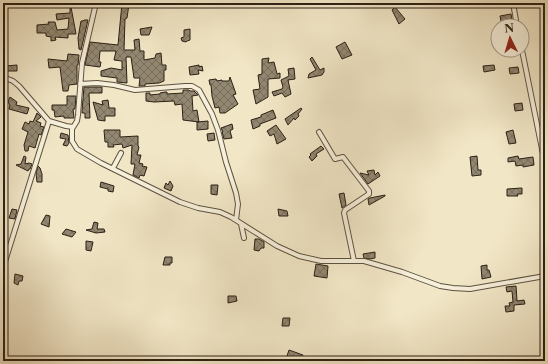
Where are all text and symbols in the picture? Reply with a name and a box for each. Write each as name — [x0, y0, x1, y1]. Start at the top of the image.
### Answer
north arrow — [490, 18, 530, 58]
text: N — [504, 21, 515, 35]

